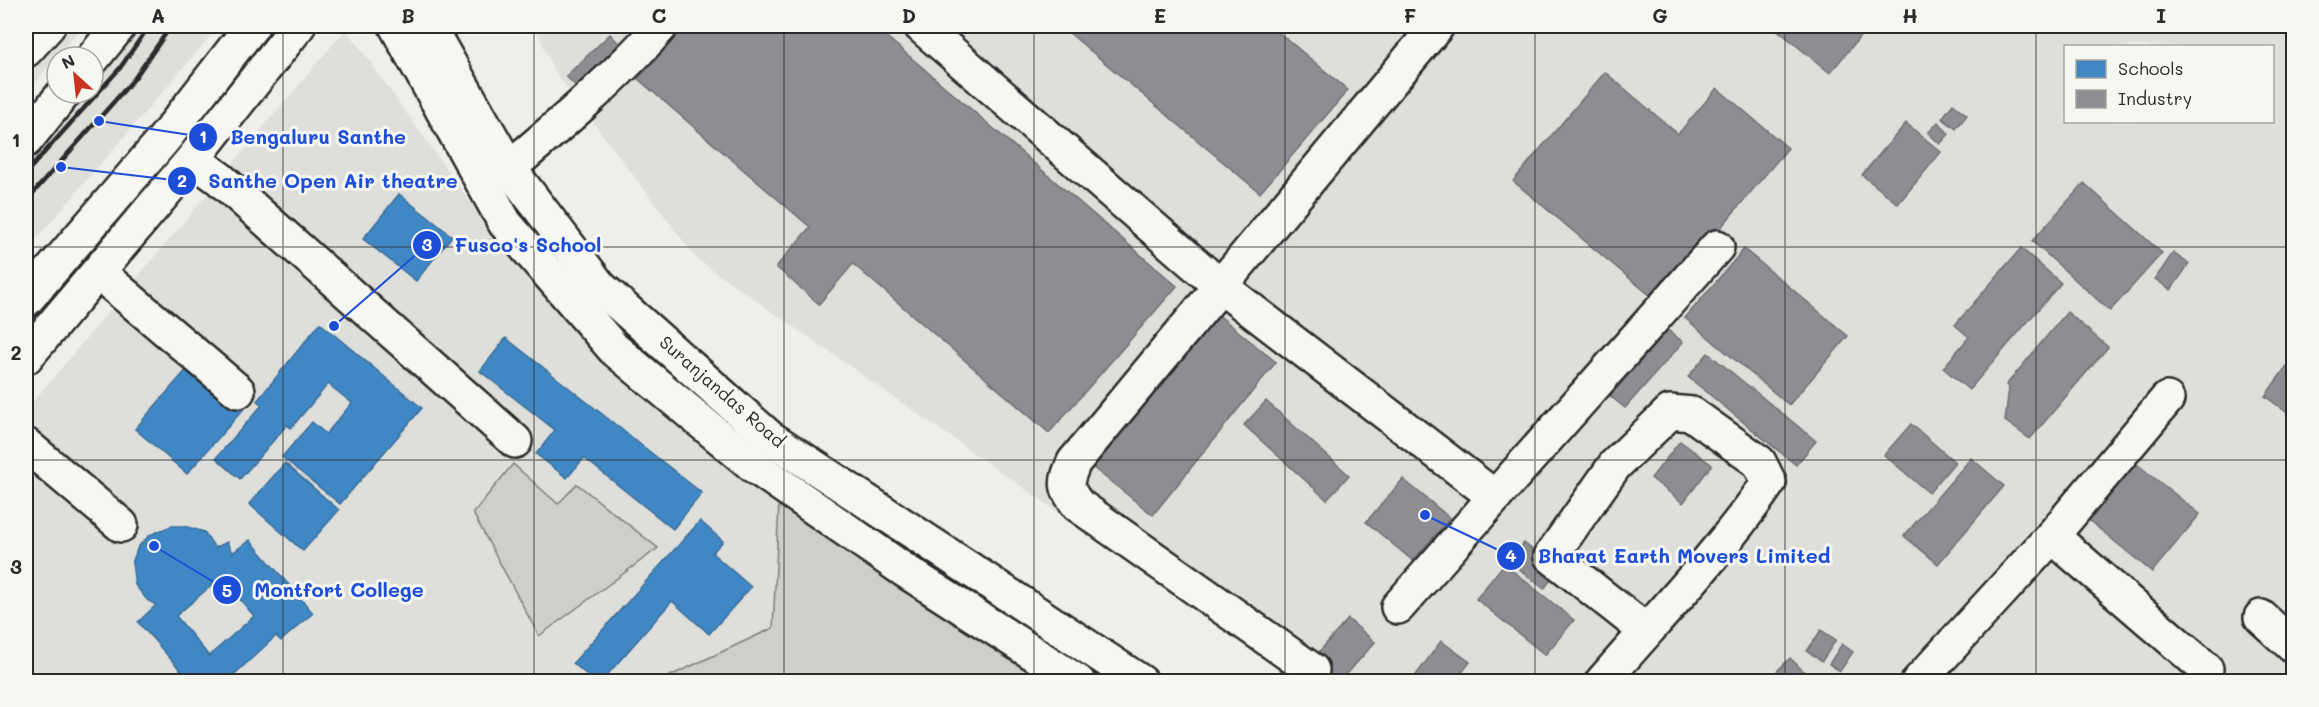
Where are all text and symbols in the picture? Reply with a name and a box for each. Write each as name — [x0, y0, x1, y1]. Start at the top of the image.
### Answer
text: A — [151, 2, 165, 28]
text: B — [401, 2, 415, 28]
text: C — [652, 2, 667, 28]
text: D — [902, 2, 916, 28]
text: E — [1154, 2, 1166, 28]
text: F — [1404, 2, 1417, 28]
text: G — [1652, 2, 1668, 28]
text: H — [1902, 2, 1918, 28]
text: I — [2156, 2, 2166, 28]
north arrow — [45, 45, 105, 105]
legend — [2064, 45, 2274, 123]
text: N — [58, 49, 78, 73]
text: Schools — [2118, 56, 2183, 80]
text: Industry — [2118, 86, 2192, 110]
callout: Bengaluru Santhe — [188, 118, 418, 156]
text: Bengaluru Santhe — [230, 123, 406, 149]
text: 1 — [199, 124, 207, 148]
text: 1 — [12, 126, 20, 152]
callout: Santhe Open Air theatre — [167, 162, 470, 200]
text: Santhe Open Air theatre — [208, 167, 458, 193]
text: 2 — [177, 168, 187, 192]
callout: Fusco's School — [412, 226, 613, 264]
text: Fusco's School — [455, 231, 601, 257]
text: 3 — [422, 232, 433, 256]
street label: Suranjandas Road — [655, 330, 791, 453]
text: 2 — [10, 339, 22, 365]
callout: Bharat Earth Movers Limited — [1496, 537, 1842, 575]
text: Bharat Earth Movers Limited — [1538, 542, 1831, 568]
text: 4 — [1505, 543, 1517, 567]
text: 3 — [10, 553, 22, 579]
callout: Montfort College — [212, 571, 435, 609]
text: Montfort College — [254, 576, 424, 602]
text: 5 — [222, 578, 232, 602]

